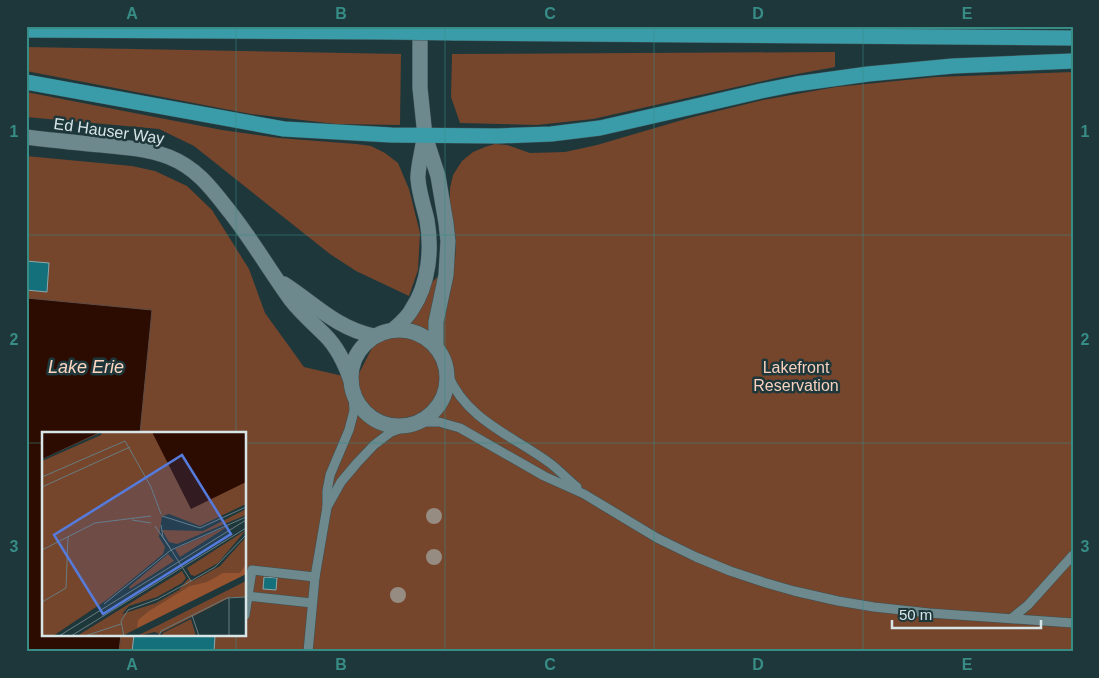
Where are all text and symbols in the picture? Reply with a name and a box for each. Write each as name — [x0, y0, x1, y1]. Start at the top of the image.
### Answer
text: A — [126, 5, 138, 22]
text: B — [335, 5, 347, 22]
text: C — [544, 5, 556, 22]
text: D — [752, 5, 764, 22]
text: E — [962, 5, 973, 22]
street label: Ed Hauser Way — [53, 115, 165, 147]
text: 1 — [10, 123, 19, 140]
text: 1 — [1081, 123, 1090, 140]
text: 2 — [10, 331, 19, 348]
text: 2 — [1081, 331, 1090, 348]
water label: Lake Erie — [48, 357, 124, 377]
park label: Lakefront Reservation — [753, 359, 839, 394]
inset map — [42, 432, 246, 636]
text: 3 — [10, 538, 19, 555]
text: 3 — [1081, 538, 1090, 555]
scale bar — [892, 598, 1040, 630]
text: 50 m — [899, 606, 932, 623]
text: A — [126, 656, 138, 673]
text: B — [335, 656, 347, 673]
text: C — [544, 656, 556, 673]
text: D — [752, 656, 764, 673]
text: E — [962, 656, 973, 673]

